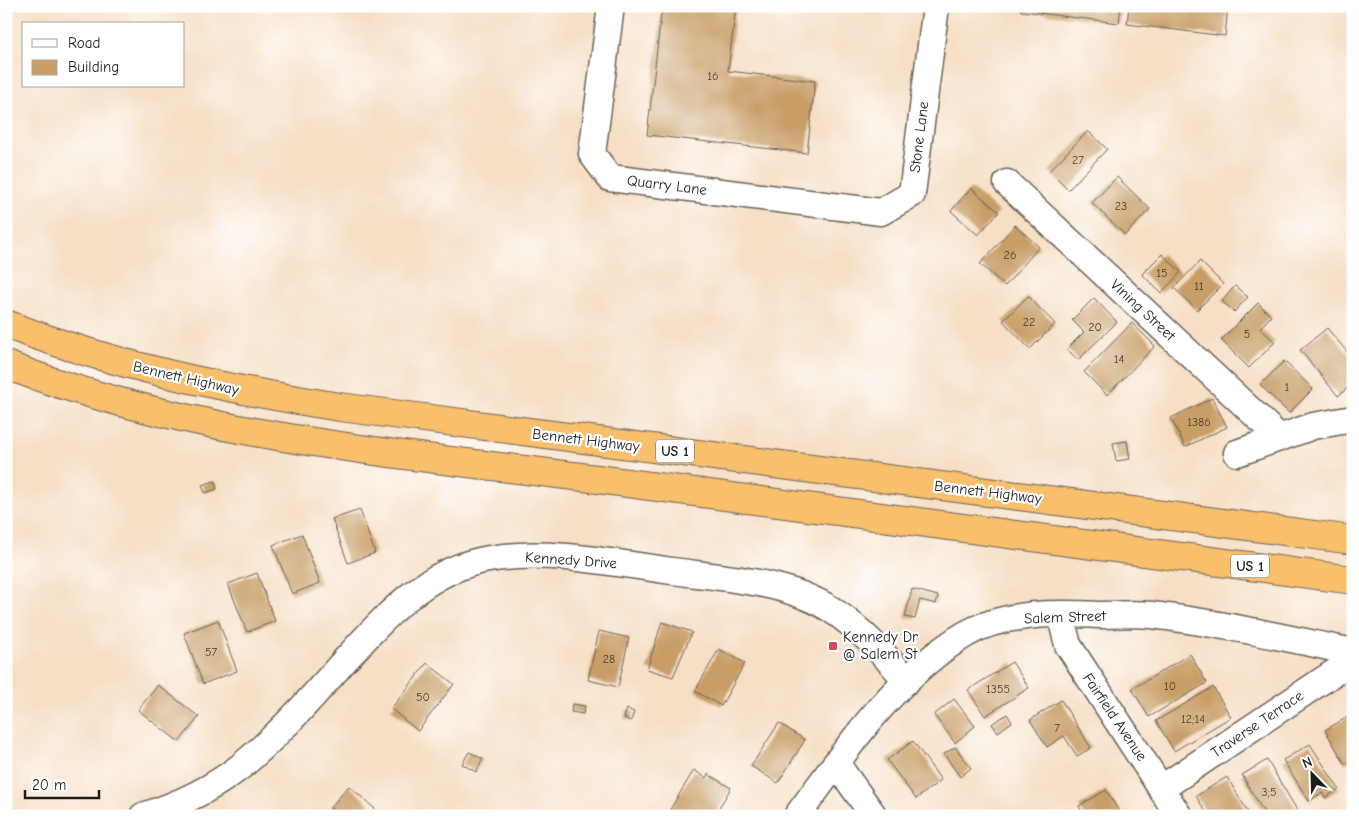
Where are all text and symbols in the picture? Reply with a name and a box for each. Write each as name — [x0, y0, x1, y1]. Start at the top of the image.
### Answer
legend — [22, 22, 185, 88]
text: Road — [68, 34, 100, 52]
text: Building — [68, 58, 119, 76]
house number: 16 — [707, 69, 719, 83]
street label: Stone Lane — [906, 100, 932, 174]
house number: 27 — [1072, 153, 1084, 167]
street label: Quarry Lane — [626, 171, 708, 199]
house number: 23 — [1115, 199, 1127, 213]
house number: 26 — [1004, 248, 1016, 262]
house number: 15 — [1156, 266, 1168, 280]
street label: Vining Street — [1107, 275, 1180, 345]
house number: 11 — [1194, 279, 1204, 293]
house number: 22 — [1023, 315, 1035, 329]
house number: 20 — [1088, 320, 1102, 334]
house number: 5 — [1244, 327, 1250, 341]
house number: 14 — [1114, 352, 1124, 366]
street label: Bennett Highway — [131, 357, 241, 399]
house number: 1 — [1285, 380, 1290, 394]
house number: 1386 — [1187, 415, 1211, 429]
street label: Bennett Highway — [531, 424, 641, 456]
road number: US 1 — [656, 440, 694, 462]
street label: Bennett Highway — [933, 476, 1043, 508]
street label: Kennedy Drive — [524, 548, 618, 572]
road number: US 1 — [1231, 554, 1269, 578]
street label: Salem Street — [1024, 607, 1107, 627]
place label: Kennedy Dr @ Salem St — [843, 628, 918, 663]
marker: Kennedy Dr @ Salem St — [827, 640, 839, 652]
house number: 57 — [205, 645, 217, 659]
house number: 28 — [603, 652, 615, 666]
street label: Fairfield Avenue — [1079, 670, 1151, 765]
house number: 10 — [1164, 679, 1176, 693]
house number: 1355 — [986, 682, 1010, 696]
street label: Traverse Terrace — [1207, 686, 1307, 762]
house number: 50 — [416, 690, 430, 704]
house number: 12;14 — [1181, 712, 1205, 726]
house number: 7 — [1054, 721, 1060, 735]
north arrow — [1286, 750, 1336, 800]
text: N — [1300, 753, 1315, 772]
scale bar — [25, 767, 99, 799]
text: 20 m — [32, 776, 66, 794]
house number: 3;5 — [1262, 785, 1276, 799]

